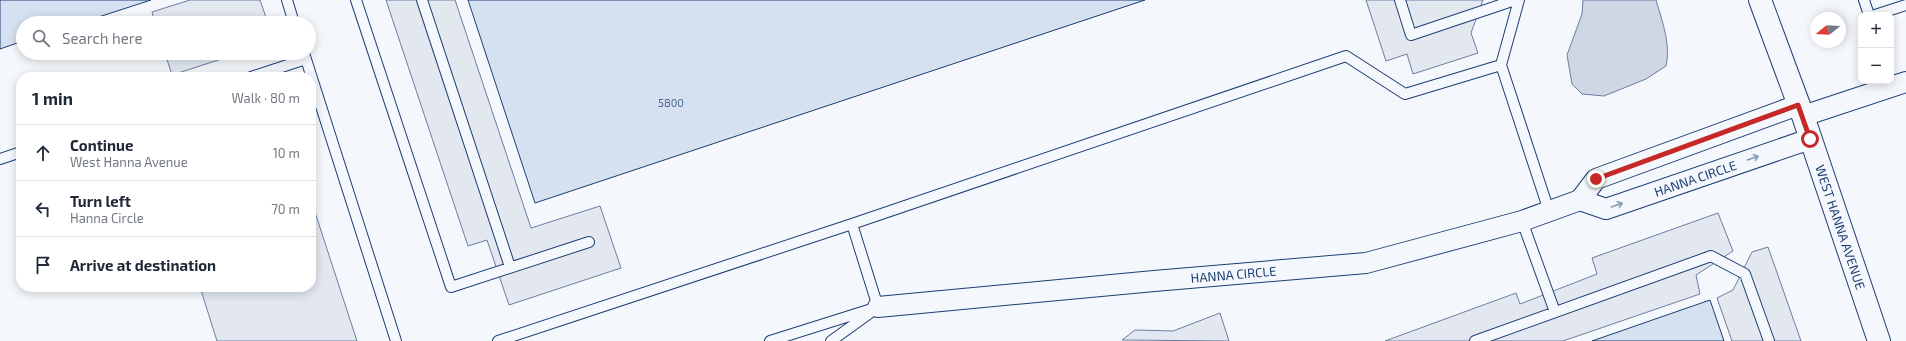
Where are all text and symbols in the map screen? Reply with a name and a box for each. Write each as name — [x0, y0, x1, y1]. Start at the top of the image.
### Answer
north arrow — [1810, 12, 1846, 48]
map controls — [1858, 12, 1894, 84]
button: + — [1858, 12, 1894, 48]
search box — [16, 16, 316, 60]
icon: search — [30, 27, 52, 49]
text: Search here — [62, 29, 143, 47]
button: − — [1858, 48, 1894, 84]
text: 1 min — [32, 88, 73, 108]
text: Walk · 80 m — [231, 90, 300, 106]
house number: 5800 — [658, 96, 684, 109]
route start — [1801, 130, 1819, 148]
text: Continue — [70, 136, 133, 154]
icon: ahead — [32, 142, 54, 164]
text: 10 m — [273, 145, 300, 161]
text: West Hanna Avenue — [70, 154, 188, 170]
one-way arrow — [1747, 154, 1759, 162]
street label: HANNA CIRCLE — [1652, 157, 1739, 200]
street label: WEST HANNA AVENUE — [1812, 163, 1869, 292]
route end — [1587, 170, 1605, 188]
text: Turn left — [70, 192, 131, 210]
icon: left — [32, 198, 54, 220]
text: 70 m — [271, 201, 300, 217]
one-way arrow — [1610, 201, 1623, 208]
text: Hanna Circle — [70, 210, 144, 226]
icon: arrive — [32, 254, 54, 276]
text: Arrive at destination — [70, 256, 216, 274]
street label: HANNA CIRCLE — [1190, 263, 1277, 286]

